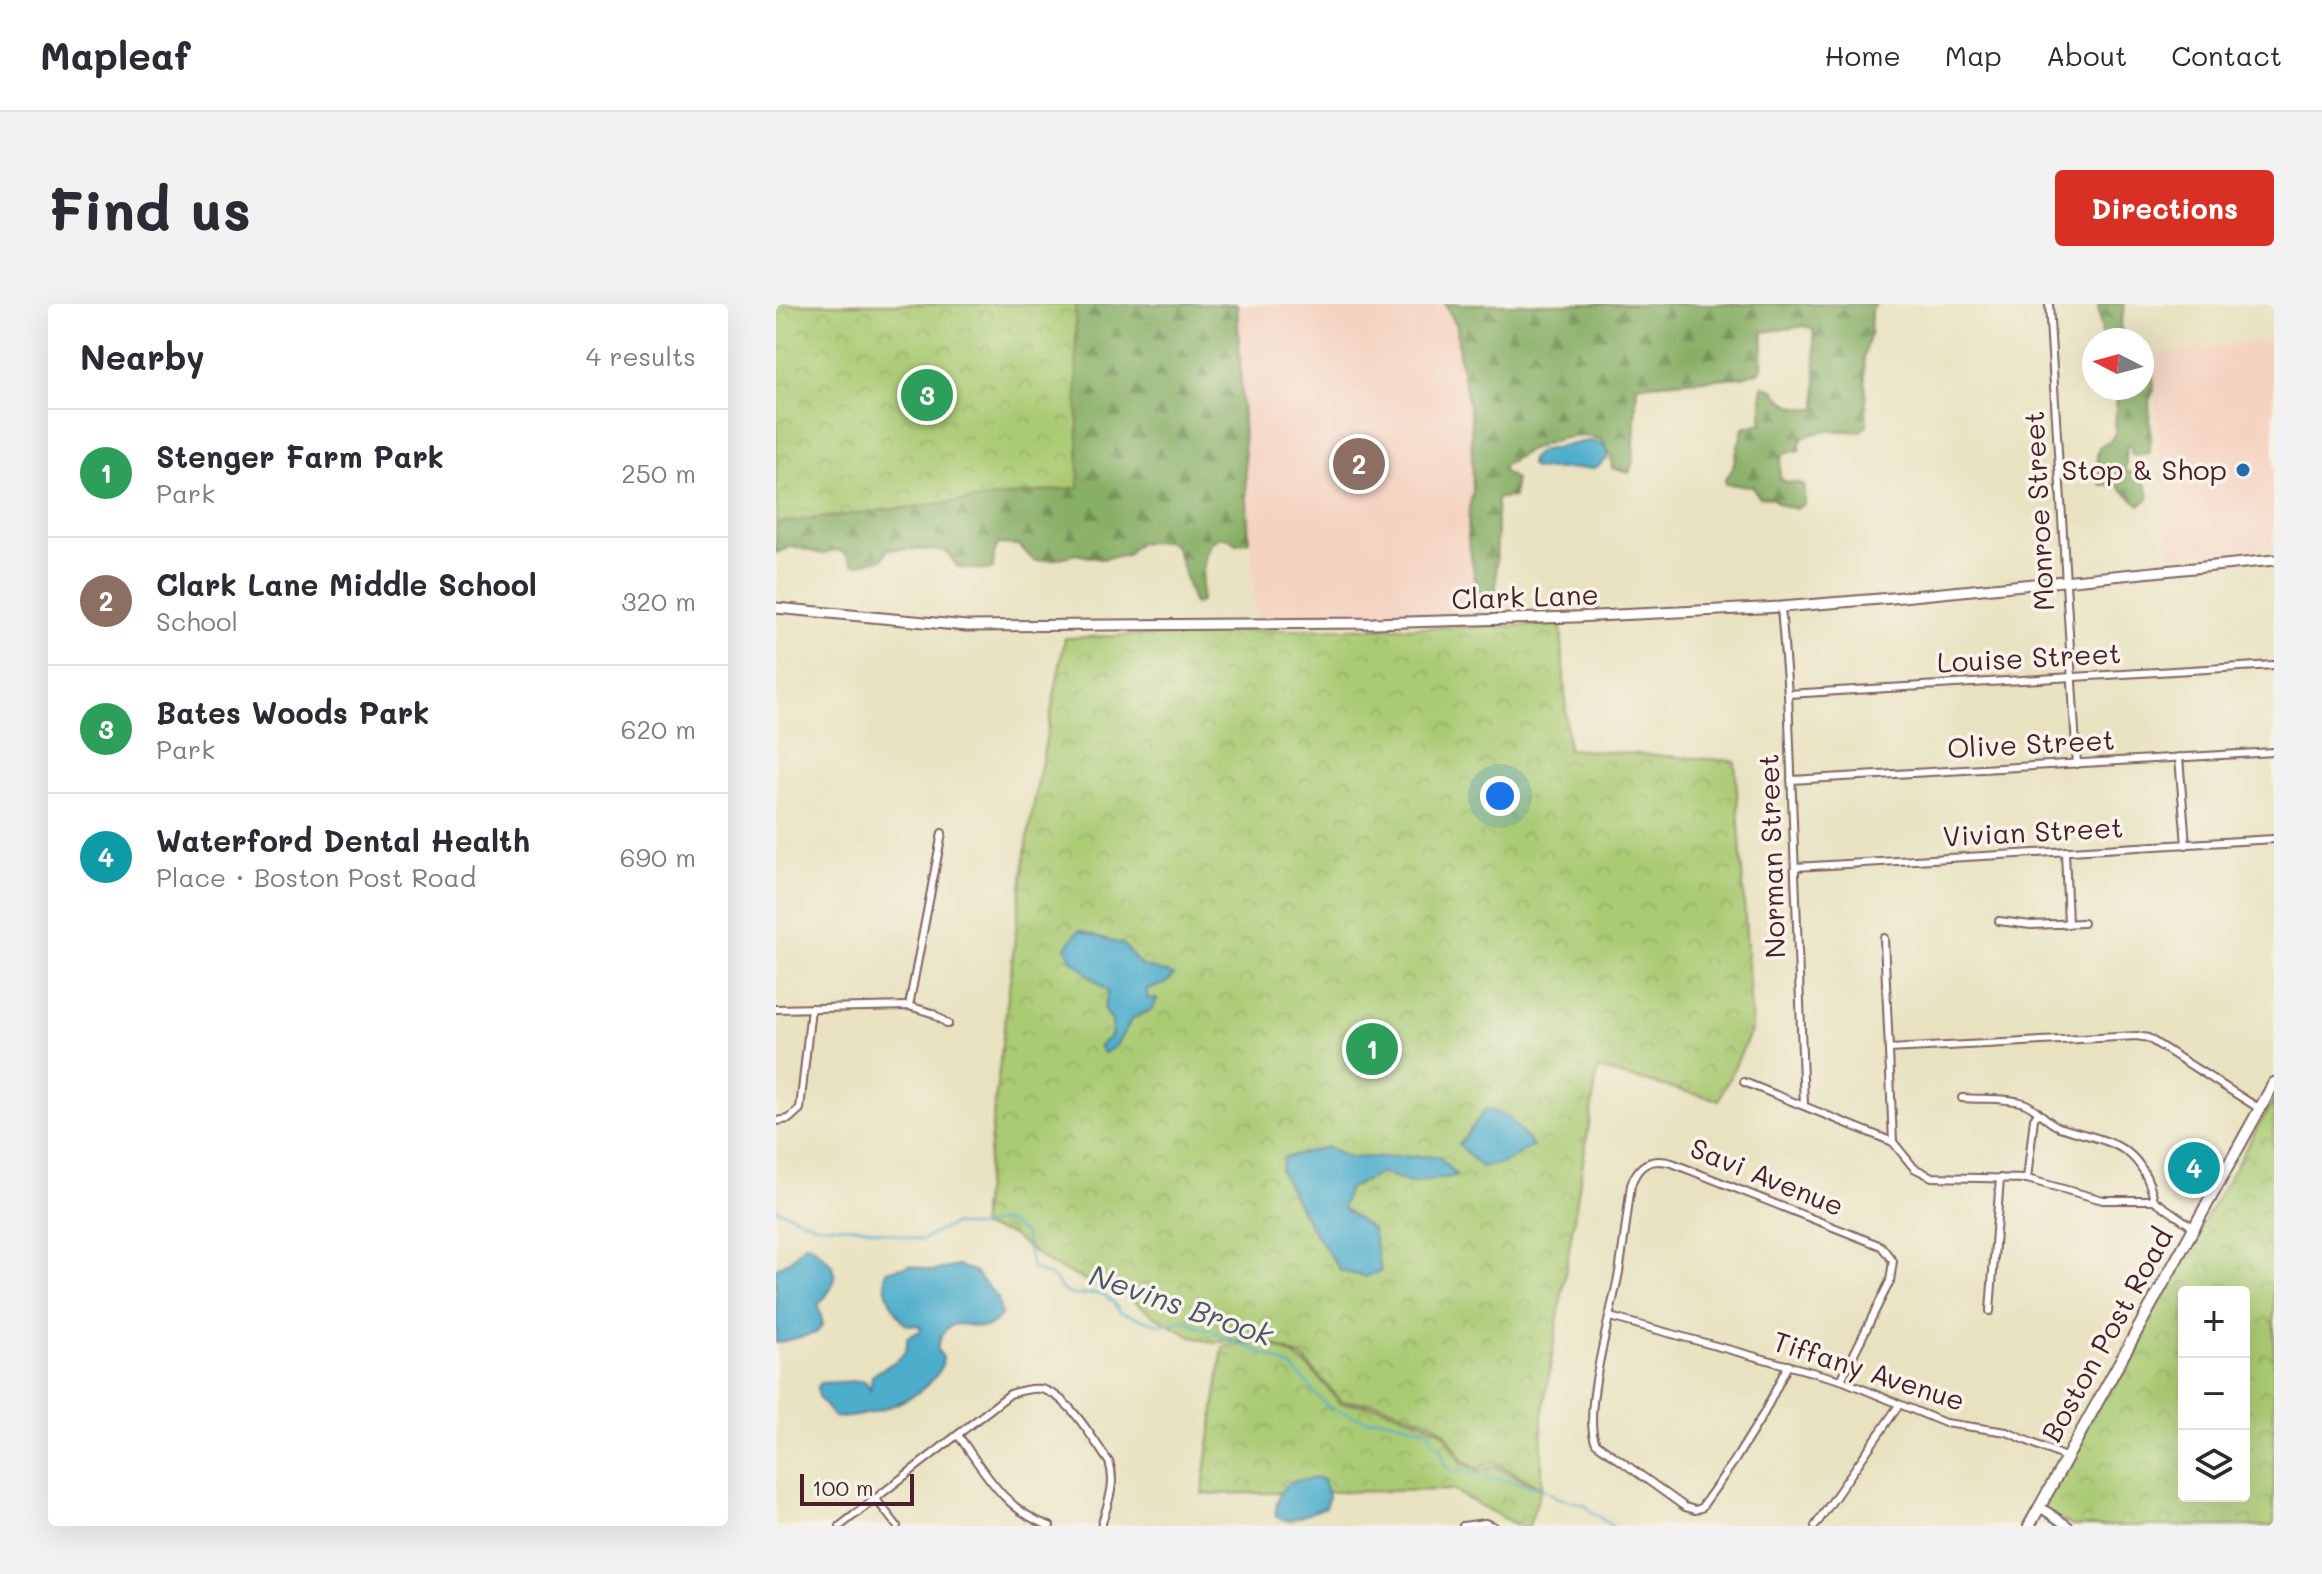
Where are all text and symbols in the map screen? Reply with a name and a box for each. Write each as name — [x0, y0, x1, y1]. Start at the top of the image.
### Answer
text: Mapleaf — [40, 30, 191, 80]
text: Home — [1825, 37, 1901, 73]
text: Map — [1945, 37, 2002, 73]
text: About — [2046, 37, 2127, 73]
text: Contact — [2171, 37, 2282, 73]
button: Directions — [2055, 170, 2274, 246]
text: Find us — [48, 172, 251, 245]
north arrow — [2082, 328, 2154, 400]
text: Nearby — [80, 334, 205, 379]
text: 4 results — [586, 339, 696, 373]
pin: 3 — [901, 365, 953, 425]
street label: Monroe Street — [2015, 410, 2061, 612]
pin: 2 — [1333, 434, 1385, 494]
text: Stenger Farm Park — [156, 436, 444, 476]
place label: Stop & Shop — [2061, 451, 2227, 487]
text: 1 — [100, 456, 112, 490]
text: 250 m — [621, 456, 696, 490]
marker: Stop & Shop — [2234, 461, 2252, 479]
text: Park — [156, 476, 215, 510]
text: Clark Lane Middle School — [156, 564, 537, 604]
street label: Clark Lane — [1451, 575, 1599, 617]
text: 2 — [99, 584, 113, 618]
text: 320 m — [621, 584, 696, 618]
text: School — [156, 604, 238, 638]
street label: Louise Street — [1936, 634, 2122, 680]
text: Bates Woods Park — [156, 692, 429, 732]
text: 3 — [98, 712, 114, 746]
text: 620 m — [621, 712, 696, 746]
street label: Olive Street — [1946, 721, 2116, 765]
text: Park — [156, 732, 215, 766]
street label: Norman Street — [1749, 753, 1793, 959]
your location — [1480, 776, 1520, 816]
street label: Vivian Street — [1942, 808, 2124, 854]
text: Waterford Dental Health — [156, 820, 530, 860]
text: 4 — [98, 840, 114, 874]
text: 690 m — [620, 840, 696, 874]
text: Place · Boston Post Road — [156, 860, 476, 894]
pin: 1 — [1346, 1019, 1398, 1079]
street label: Savi Avenue — [1685, 1129, 1849, 1223]
pin: 4 — [2168, 1138, 2220, 1198]
street label: Boston Post Road — [2032, 1221, 2180, 1448]
water label: Nevins Brook — [1084, 1254, 1280, 1355]
map controls — [2178, 1286, 2250, 1502]
button: + — [2178, 1286, 2250, 1358]
street label: Tiffany Avenue — [1769, 1322, 1970, 1418]
button: − — [2178, 1358, 2250, 1430]
button: layers — [2178, 1430, 2250, 1502]
scale bar — [800, 1470, 914, 1506]
text: 100 m — [812, 1473, 874, 1502]

